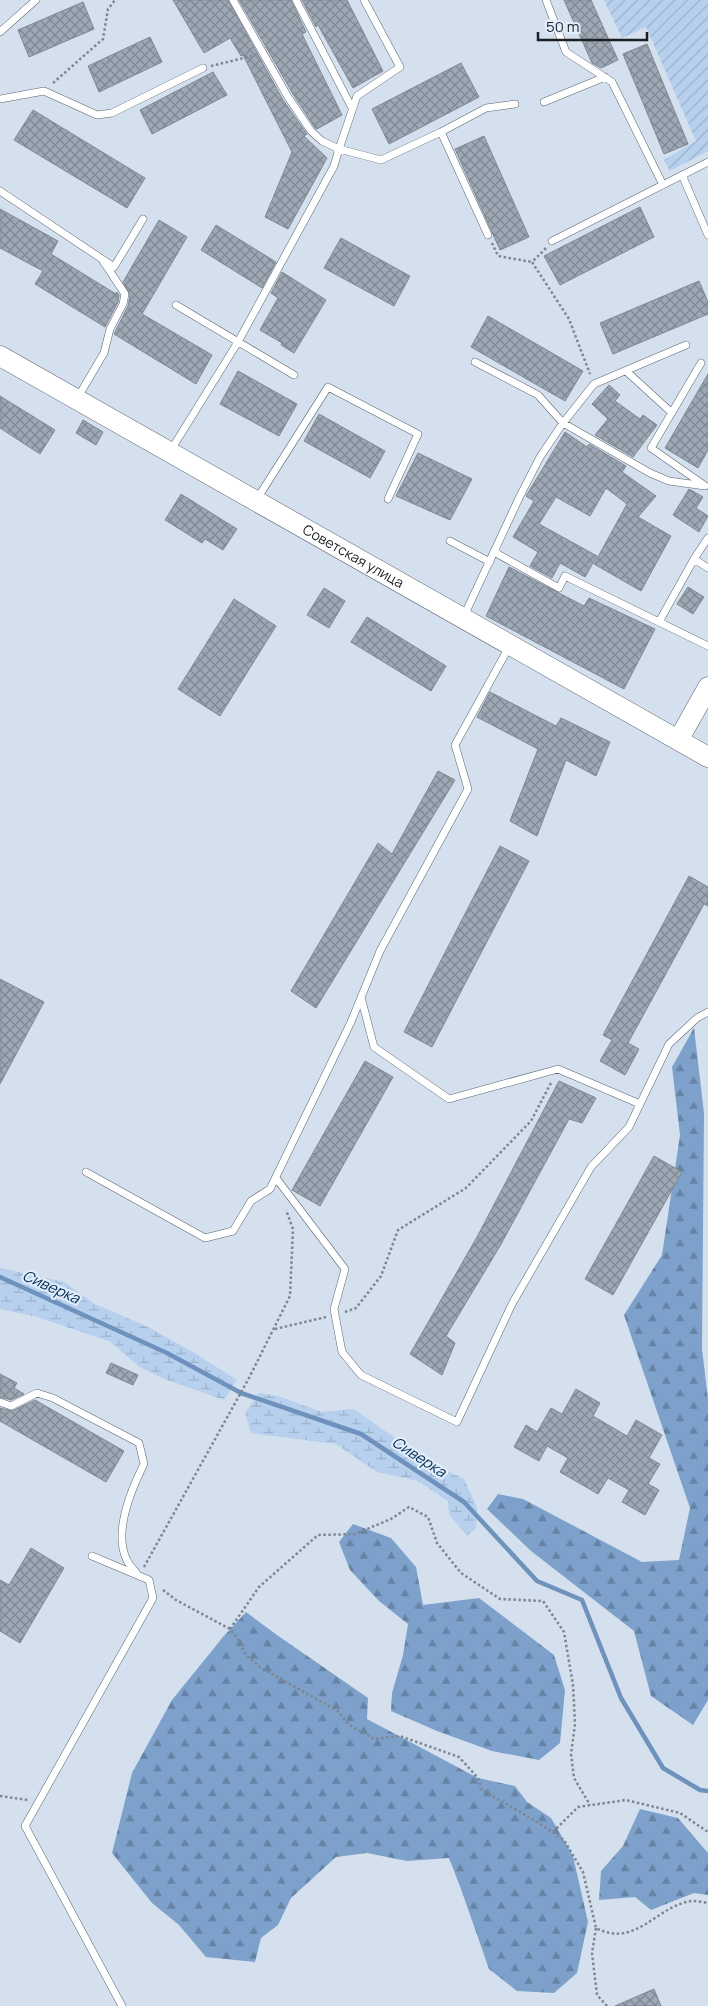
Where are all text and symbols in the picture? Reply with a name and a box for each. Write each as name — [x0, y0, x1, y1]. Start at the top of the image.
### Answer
scale bar — [538, 10, 647, 42]
text: 50 m — [546, 16, 580, 37]
street label: Советская улица — [299, 519, 408, 592]
water label: Сиверка — [19, 1265, 84, 1309]
water label: Сиверка — [388, 1431, 451, 1482]

